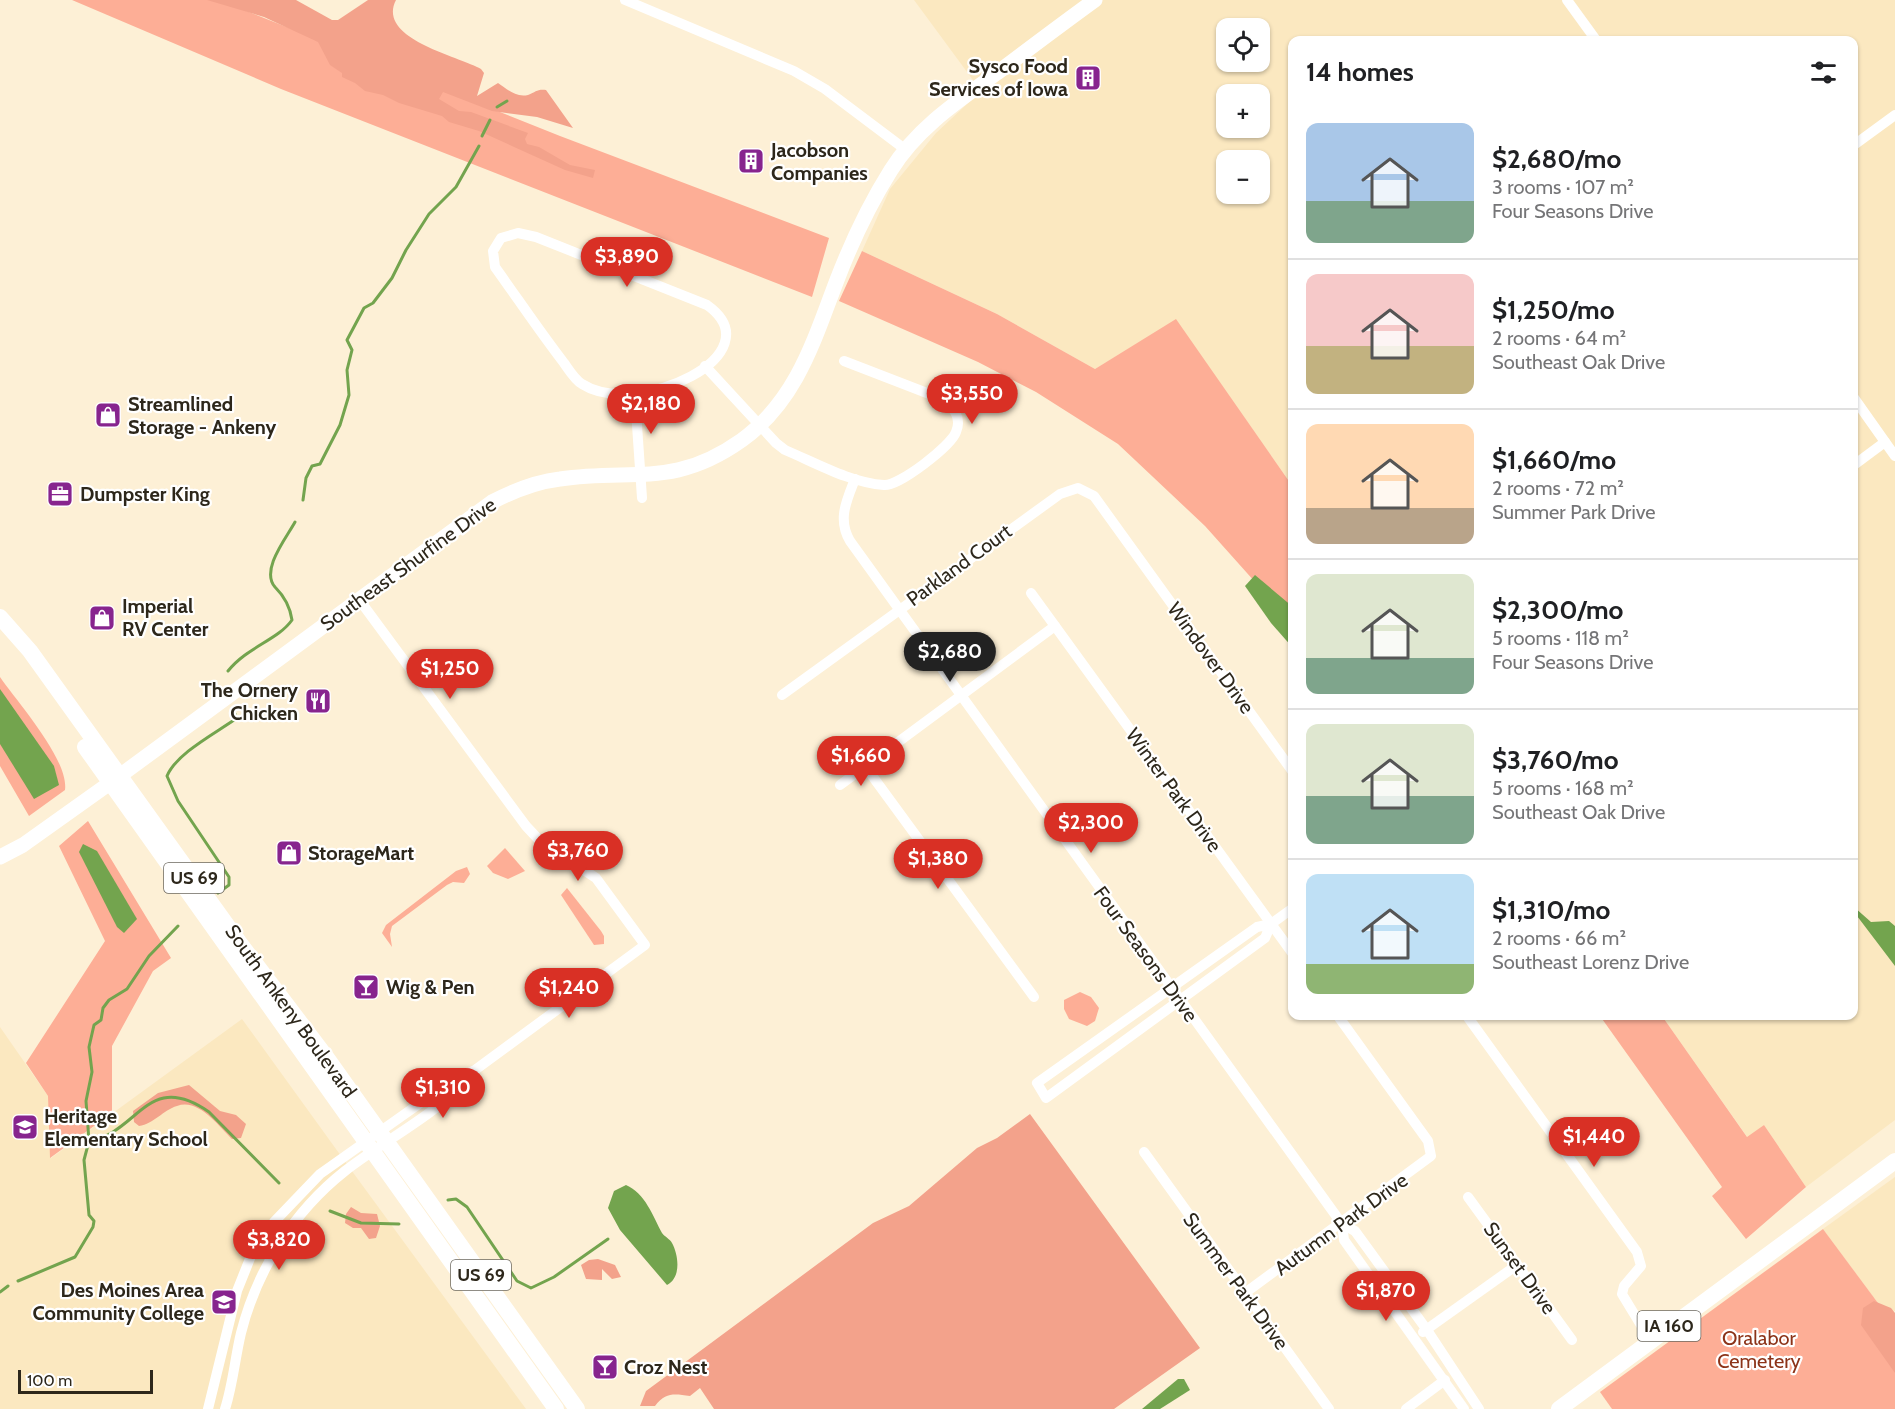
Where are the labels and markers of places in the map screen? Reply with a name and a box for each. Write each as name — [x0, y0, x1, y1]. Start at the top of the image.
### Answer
place label: Sysco Food Services of Iowa — [929, 54, 1068, 101]
building icon: Sysco Food Services of Iowa — [1073, 63, 1103, 93]
place label: Jacobson Companies — [770, 138, 868, 185]
building icon: Jacobson Companies — [736, 146, 766, 176]
pin: $3,890 — [578, 237, 676, 288]
pin: $3,550 — [923, 374, 1021, 425]
pin: $2,180 — [602, 384, 700, 435]
place label: Streamlined Storage - Ankeny — [128, 392, 277, 439]
shop icon: Streamlined Storage - Ankeny — [93, 400, 123, 430]
office icon: Dumpster King — [45, 479, 75, 509]
place label: Dumpster King — [80, 482, 210, 506]
place label: Imperial RV Center — [122, 594, 209, 641]
shop icon: Imperial RV Center — [87, 603, 117, 633]
pin: $2,680 — [901, 632, 999, 683]
pin: $1,250 — [401, 649, 499, 700]
place label: The Ornery Chicken — [201, 678, 298, 725]
restaurant icon: The Ornery Chicken — [303, 686, 333, 716]
pin: $1,660 — [812, 736, 910, 787]
pin: $2,300 — [1042, 803, 1140, 854]
pin: $3,760 — [529, 831, 627, 882]
shop icon: StorageMart — [274, 838, 304, 868]
pin: $1,380 — [889, 839, 987, 890]
place label: StorageMart — [308, 841, 414, 865]
pin: $1,240 — [520, 968, 618, 1019]
bar icon: Wig & Pen — [351, 972, 381, 1002]
place label: Wig & Pen — [386, 975, 475, 999]
pin: $1,310 — [394, 1068, 492, 1119]
place label: Heritage Elementary School — [44, 1104, 208, 1151]
school or university icon: Heritage Elementary School — [10, 1112, 40, 1142]
pin: $1,440 — [1545, 1117, 1643, 1168]
pin: $3,820 — [230, 1220, 328, 1271]
pin: $1,870 — [1337, 1271, 1435, 1322]
place label: Des Moines Area Community College — [33, 1278, 204, 1325]
school or university icon: Des Moines Area Community College — [209, 1287, 239, 1317]
bar icon: Croz Nest — [590, 1352, 620, 1382]
place label: Croz Nest — [624, 1355, 707, 1379]

